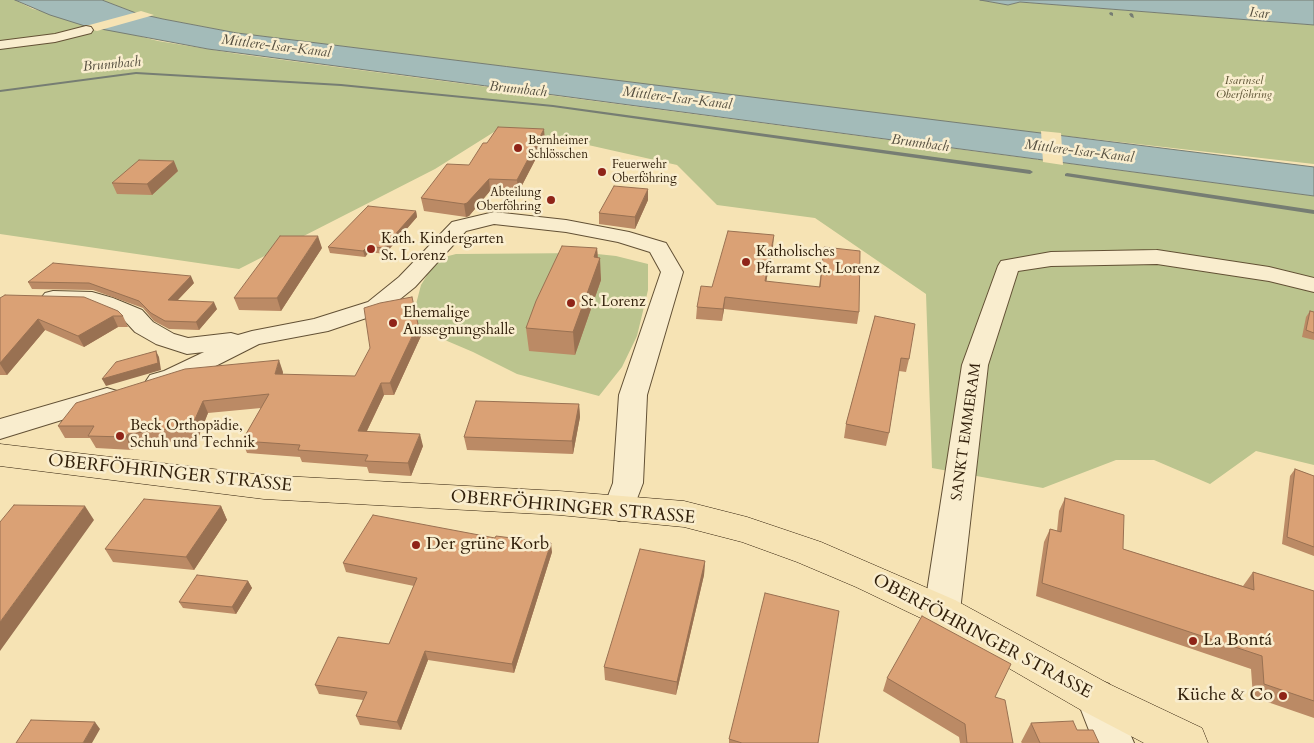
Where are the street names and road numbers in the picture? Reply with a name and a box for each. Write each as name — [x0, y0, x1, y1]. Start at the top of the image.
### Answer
street label: SANKT EMMERAM — [948, 362, 986, 502]
street label: OBERFÖHRINGER STRASSE — [47, 450, 293, 498]
street label: OBERFÖHRINGER STRASSE — [450, 487, 696, 529]
street label: OBERFÖHRINGER STRASSE — [869, 570, 1095, 704]

